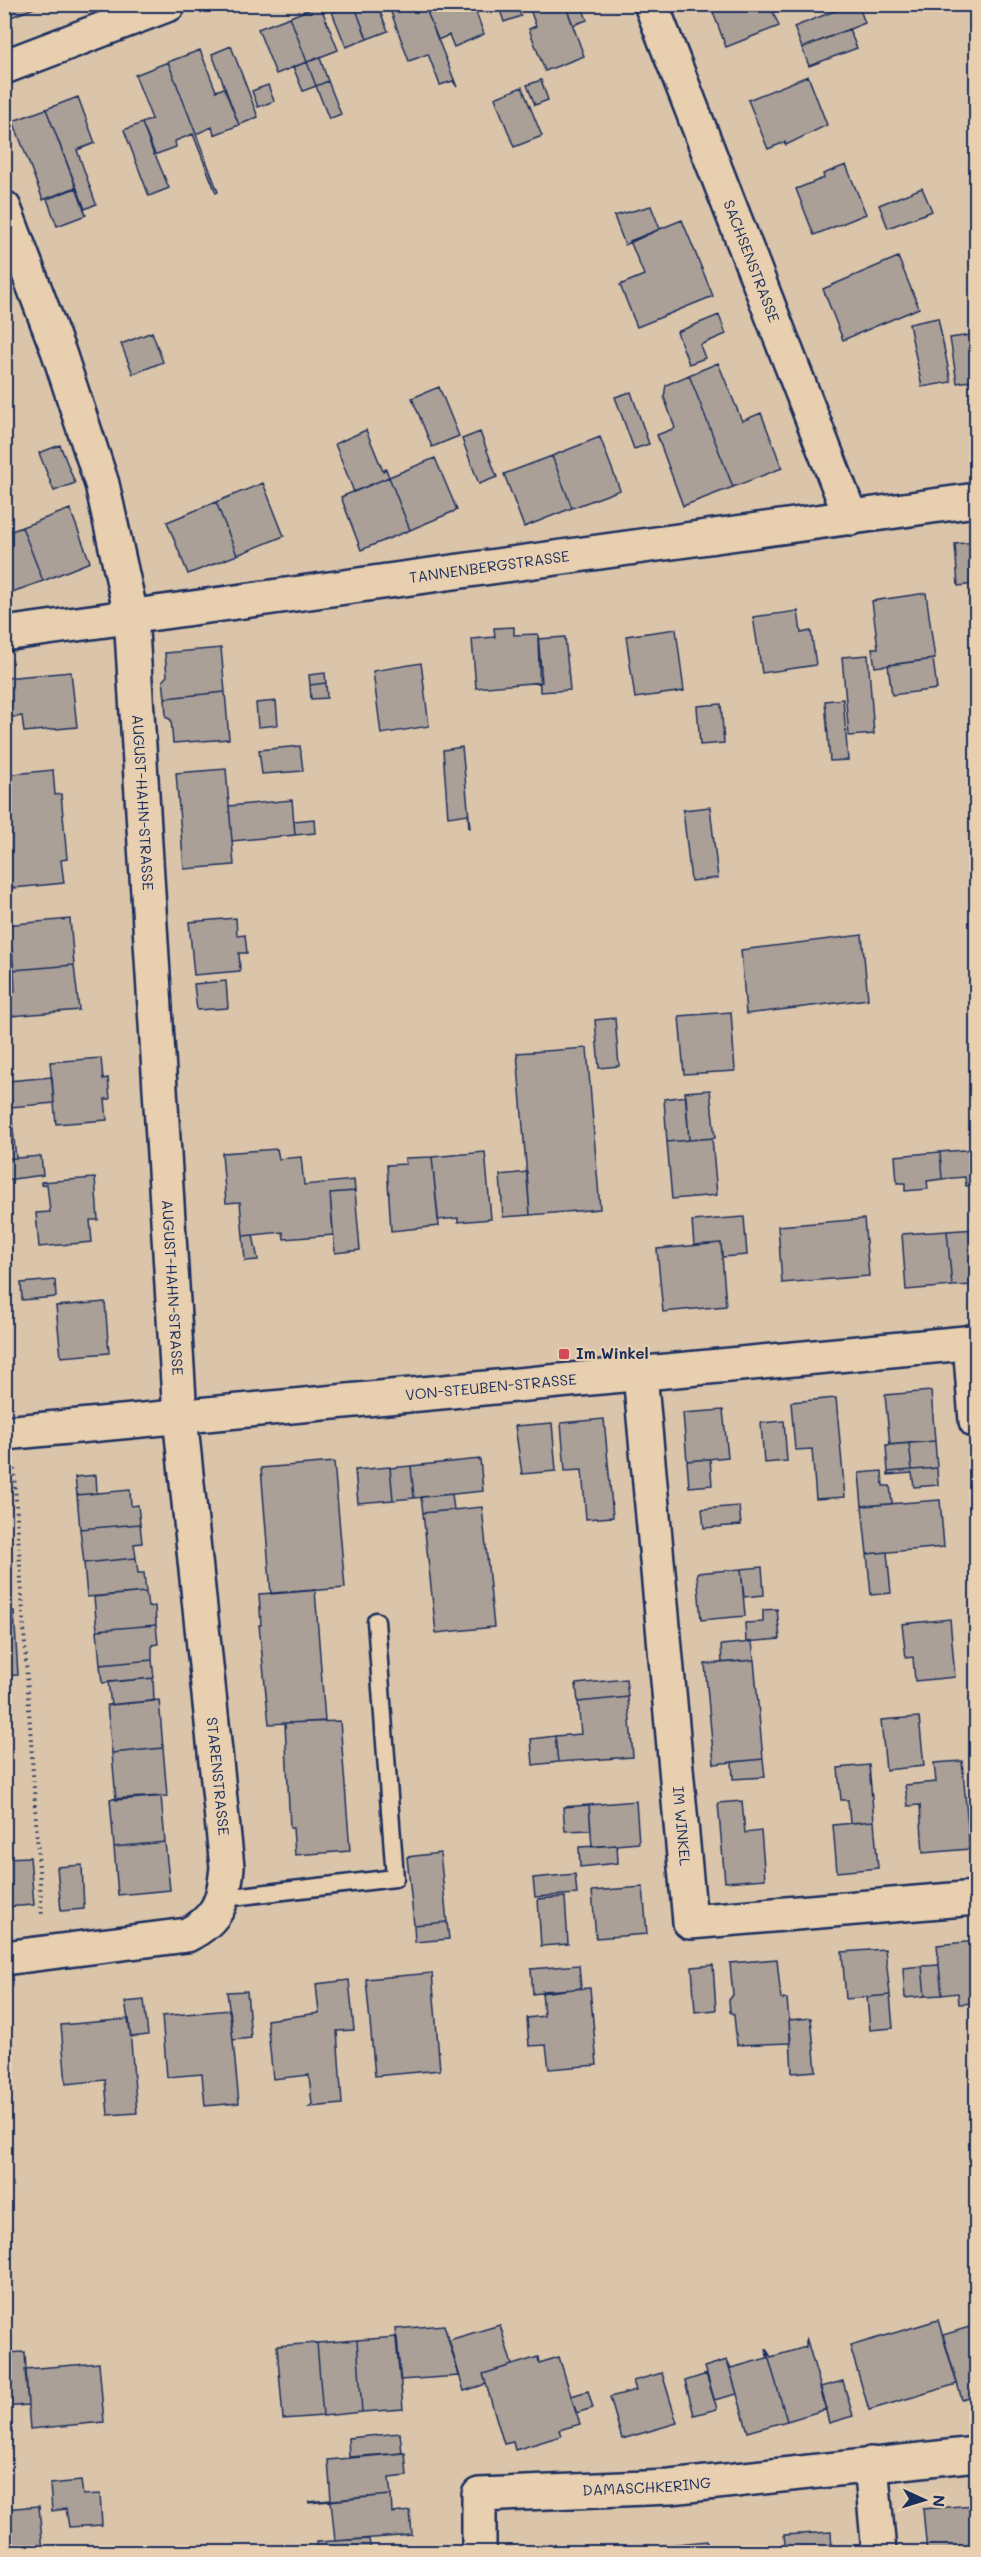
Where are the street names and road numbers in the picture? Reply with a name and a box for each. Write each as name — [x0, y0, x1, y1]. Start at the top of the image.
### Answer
street label: SACHSENSTRASSE — [719, 197, 785, 325]
street label: TANNENBERGSTRASSE — [408, 545, 571, 587]
street label: AUGUST-HAHN-STRASSE — [128, 714, 159, 891]
street label: AUGUST-HAHN-STRASSE — [158, 1199, 189, 1377]
street label: VON-STEUBEN-STRASSE — [404, 1368, 578, 1404]
street label: STARENSTRASSE — [202, 1716, 235, 1837]
street label: IM WINKEL — [669, 1785, 696, 1867]
street label: DAMASCHKERING — [582, 2472, 712, 2500]

